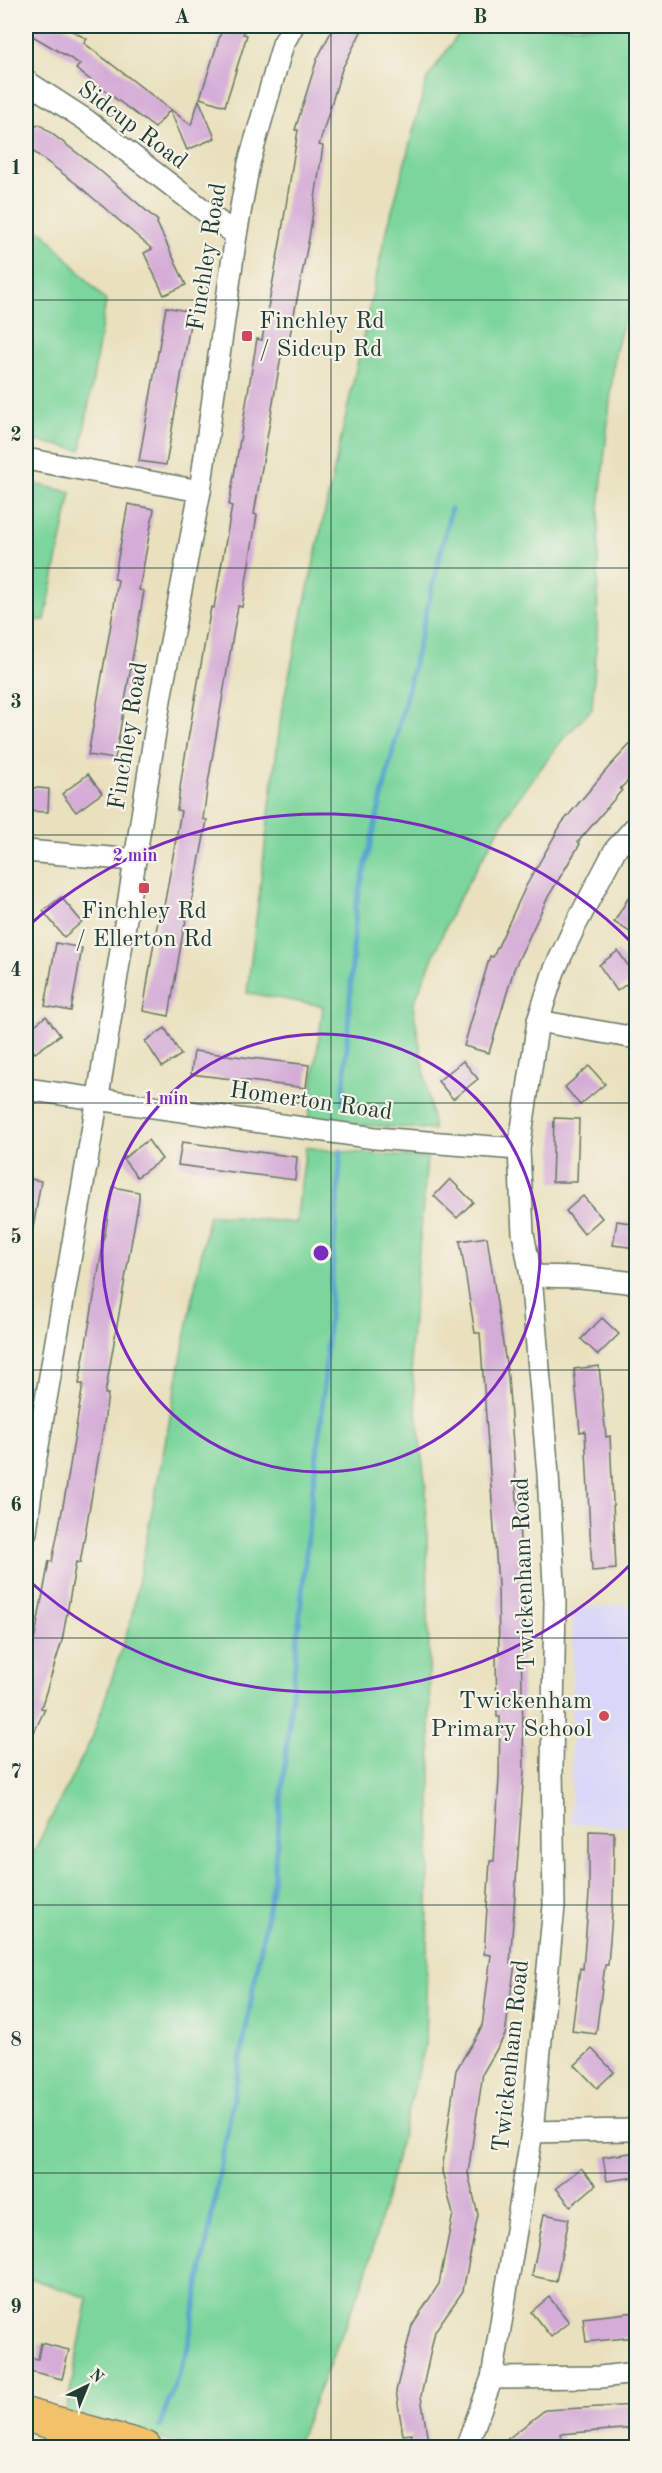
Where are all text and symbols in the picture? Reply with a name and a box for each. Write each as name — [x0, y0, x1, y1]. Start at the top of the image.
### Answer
text: A — [174, 8, 190, 28]
text: B — [473, 8, 487, 28]
street label: Sidcup Road — [73, 77, 191, 175]
text: 1 — [10, 159, 22, 179]
street label: Finchley Road — [184, 181, 232, 333]
place label: Finchley Rd / Sidcup Rd — [259, 310, 385, 362]
marker: Finchley Rd / Sidcup Rd — [240, 329, 254, 343]
text: 2 — [10, 426, 22, 446]
street label: Finchley Road — [105, 660, 153, 812]
text: 3 — [10, 693, 22, 713]
text: 2 min — [112, 847, 158, 865]
marker: Finchley Rd / Ellerton Rd — [137, 881, 151, 895]
place label: Finchley Rd / Ellerton Rd — [75, 900, 213, 952]
text: 4 — [10, 961, 22, 981]
street label: Homerton Road — [228, 1079, 394, 1125]
text: 1 min — [143, 1090, 189, 1108]
text: 5 — [10, 1227, 22, 1248]
centre of rings — [311, 1243, 331, 1263]
street label: Twickenham Road — [510, 1477, 540, 1671]
text: 6 — [10, 1496, 22, 1516]
place label: Twickenham Primary School — [430, 1690, 592, 1742]
marker: Twickenham Primary School — [597, 1709, 611, 1723]
text: 7 — [10, 1763, 22, 1783]
street label: Twickenham Road — [490, 1959, 534, 2153]
text: 8 — [10, 2031, 22, 2051]
text: 9 — [10, 2298, 22, 2318]
north arrow — [57, 2356, 117, 2416]
text: N — [86, 2366, 106, 2387]

